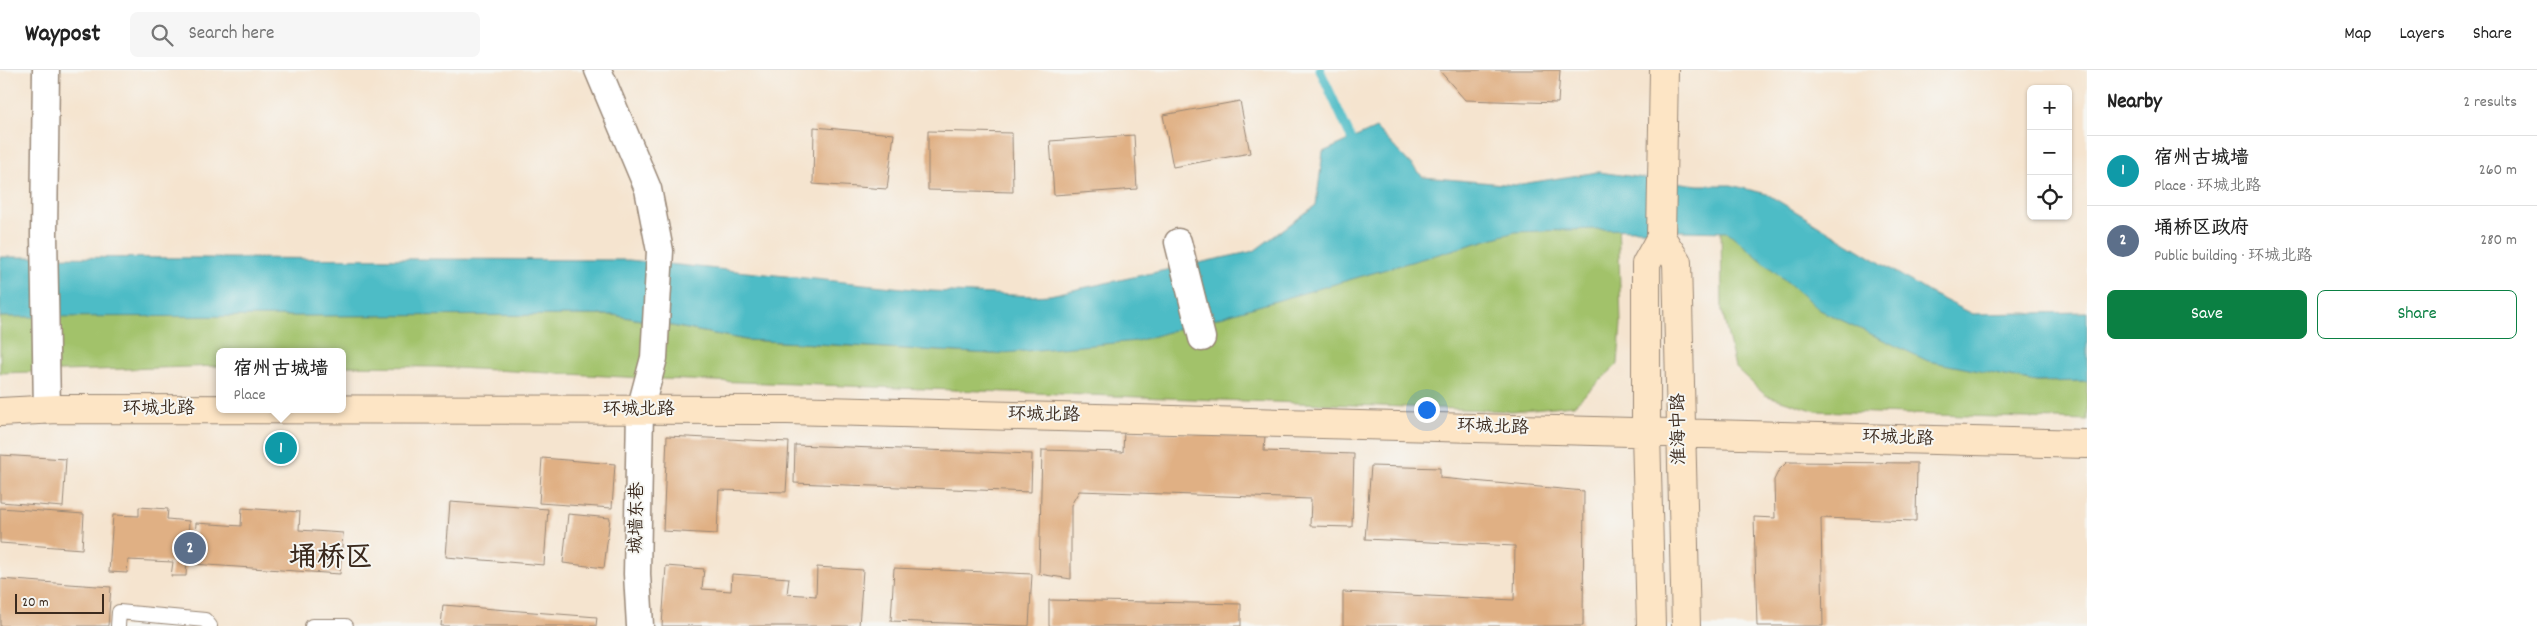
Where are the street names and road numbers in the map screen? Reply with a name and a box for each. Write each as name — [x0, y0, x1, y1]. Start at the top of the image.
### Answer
street label: 淮海中路 — [1667, 393, 1693, 465]
street label: 环城北路 — [123, 397, 195, 422]
street label: 环城北路 — [603, 398, 675, 423]
street label: 环城北路 — [1008, 403, 1080, 429]
street label: 环城北路 — [1457, 414, 1529, 442]
street label: 环城北路 — [1862, 425, 1934, 453]
street label: 城墙东巷 — [625, 482, 651, 554]

